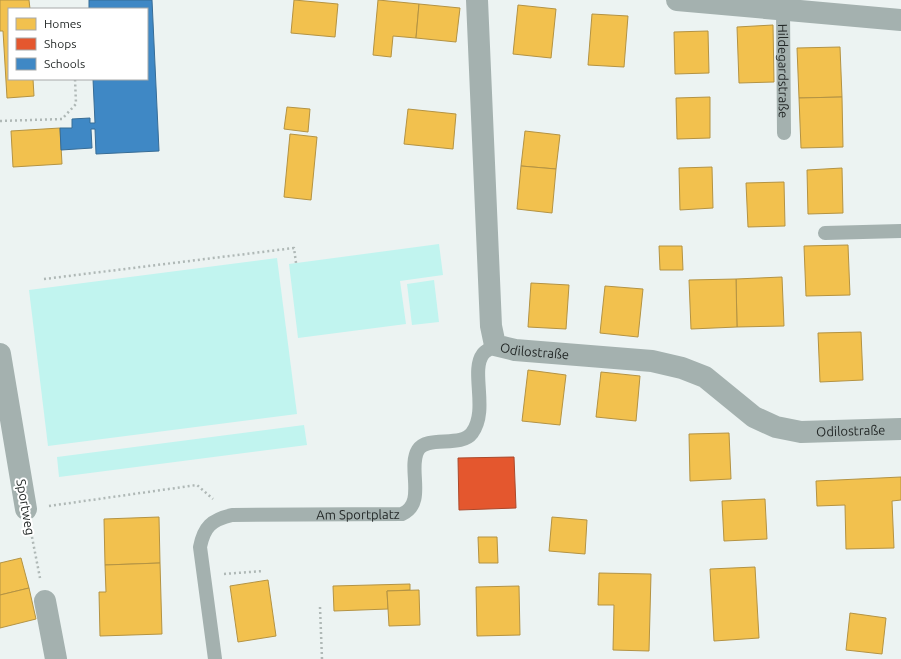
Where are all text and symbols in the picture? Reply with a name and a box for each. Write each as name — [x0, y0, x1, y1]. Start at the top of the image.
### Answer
legend — [8, 8, 148, 80]
text: Homes — [44, 17, 82, 30]
street label: Hildegardstraße — [776, 24, 791, 118]
text: Shops — [44, 37, 76, 50]
text: Schools — [44, 57, 85, 70]
street label: Odilostraße — [499, 340, 570, 361]
street label: Odilostraße — [816, 422, 886, 439]
street label: Sportweg — [14, 478, 38, 536]
street label: Am Sportplatz — [316, 507, 400, 522]

